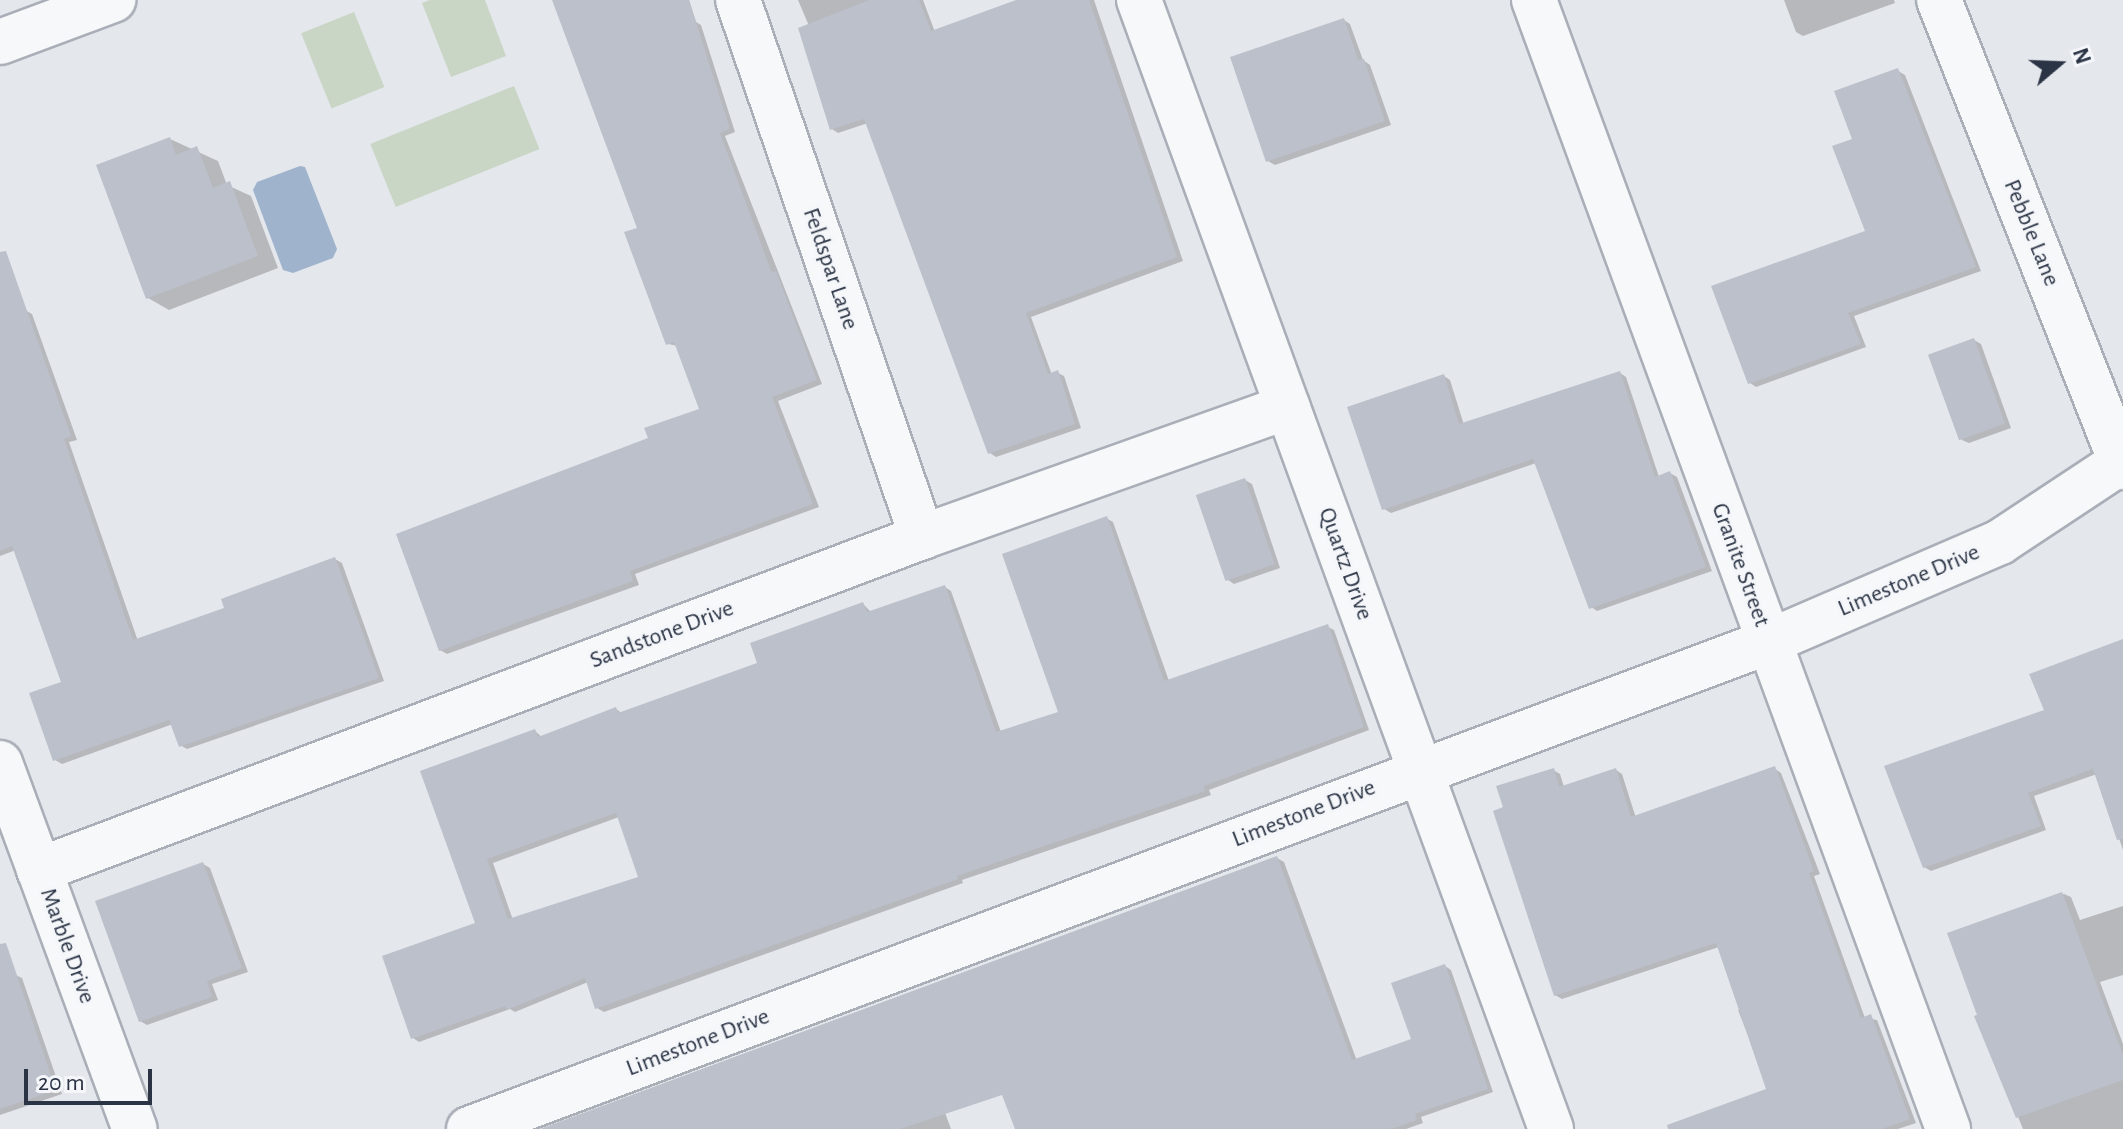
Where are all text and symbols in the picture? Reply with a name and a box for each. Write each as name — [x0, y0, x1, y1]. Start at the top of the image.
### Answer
north arrow — [2019, 24, 2099, 104]
text: N — [2069, 45, 2095, 67]
street label: Pebble Lane — [1997, 175, 2065, 291]
street label: Feldspar Lane — [796, 204, 864, 334]
street label: Granite Street — [1704, 499, 1776, 631]
street label: Quartz Drive — [1311, 504, 1379, 624]
street label: Limestone Drive — [1834, 538, 1984, 624]
street label: Sandstone Drive — [586, 594, 738, 676]
street label: Limestone Drive — [1228, 773, 1380, 855]
street label: Marble Drive — [33, 884, 101, 1008]
street label: Limestone Drive — [622, 1002, 774, 1084]
scale bar — [28, 1053, 156, 1103]
text: 20 m — [38, 1071, 85, 1095]

